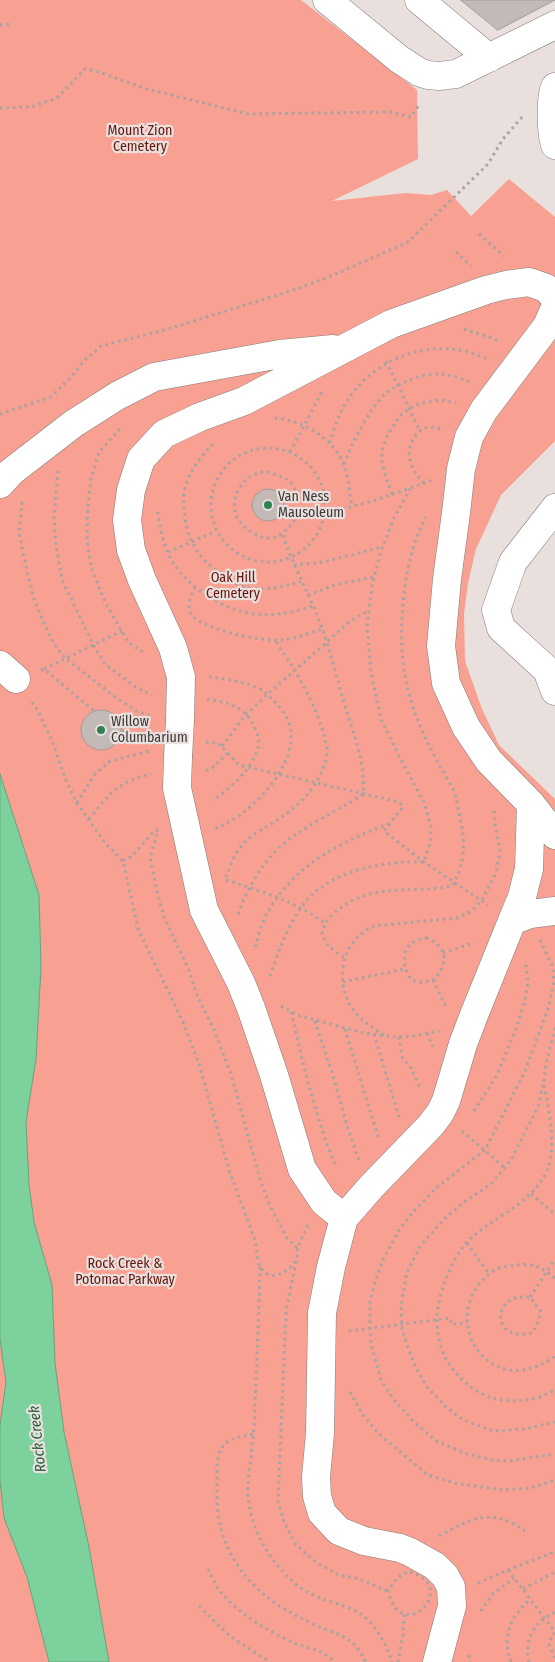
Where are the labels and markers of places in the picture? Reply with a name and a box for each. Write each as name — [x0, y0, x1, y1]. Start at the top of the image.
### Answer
place label: Van Ness Mausoleum — [278, 489, 344, 522]
marker: Van Ness Mausoleum — [262, 499, 274, 511]
place label: Willow Columbarium — [111, 714, 188, 746]
marker: Willow Columbarium — [95, 724, 107, 736]

